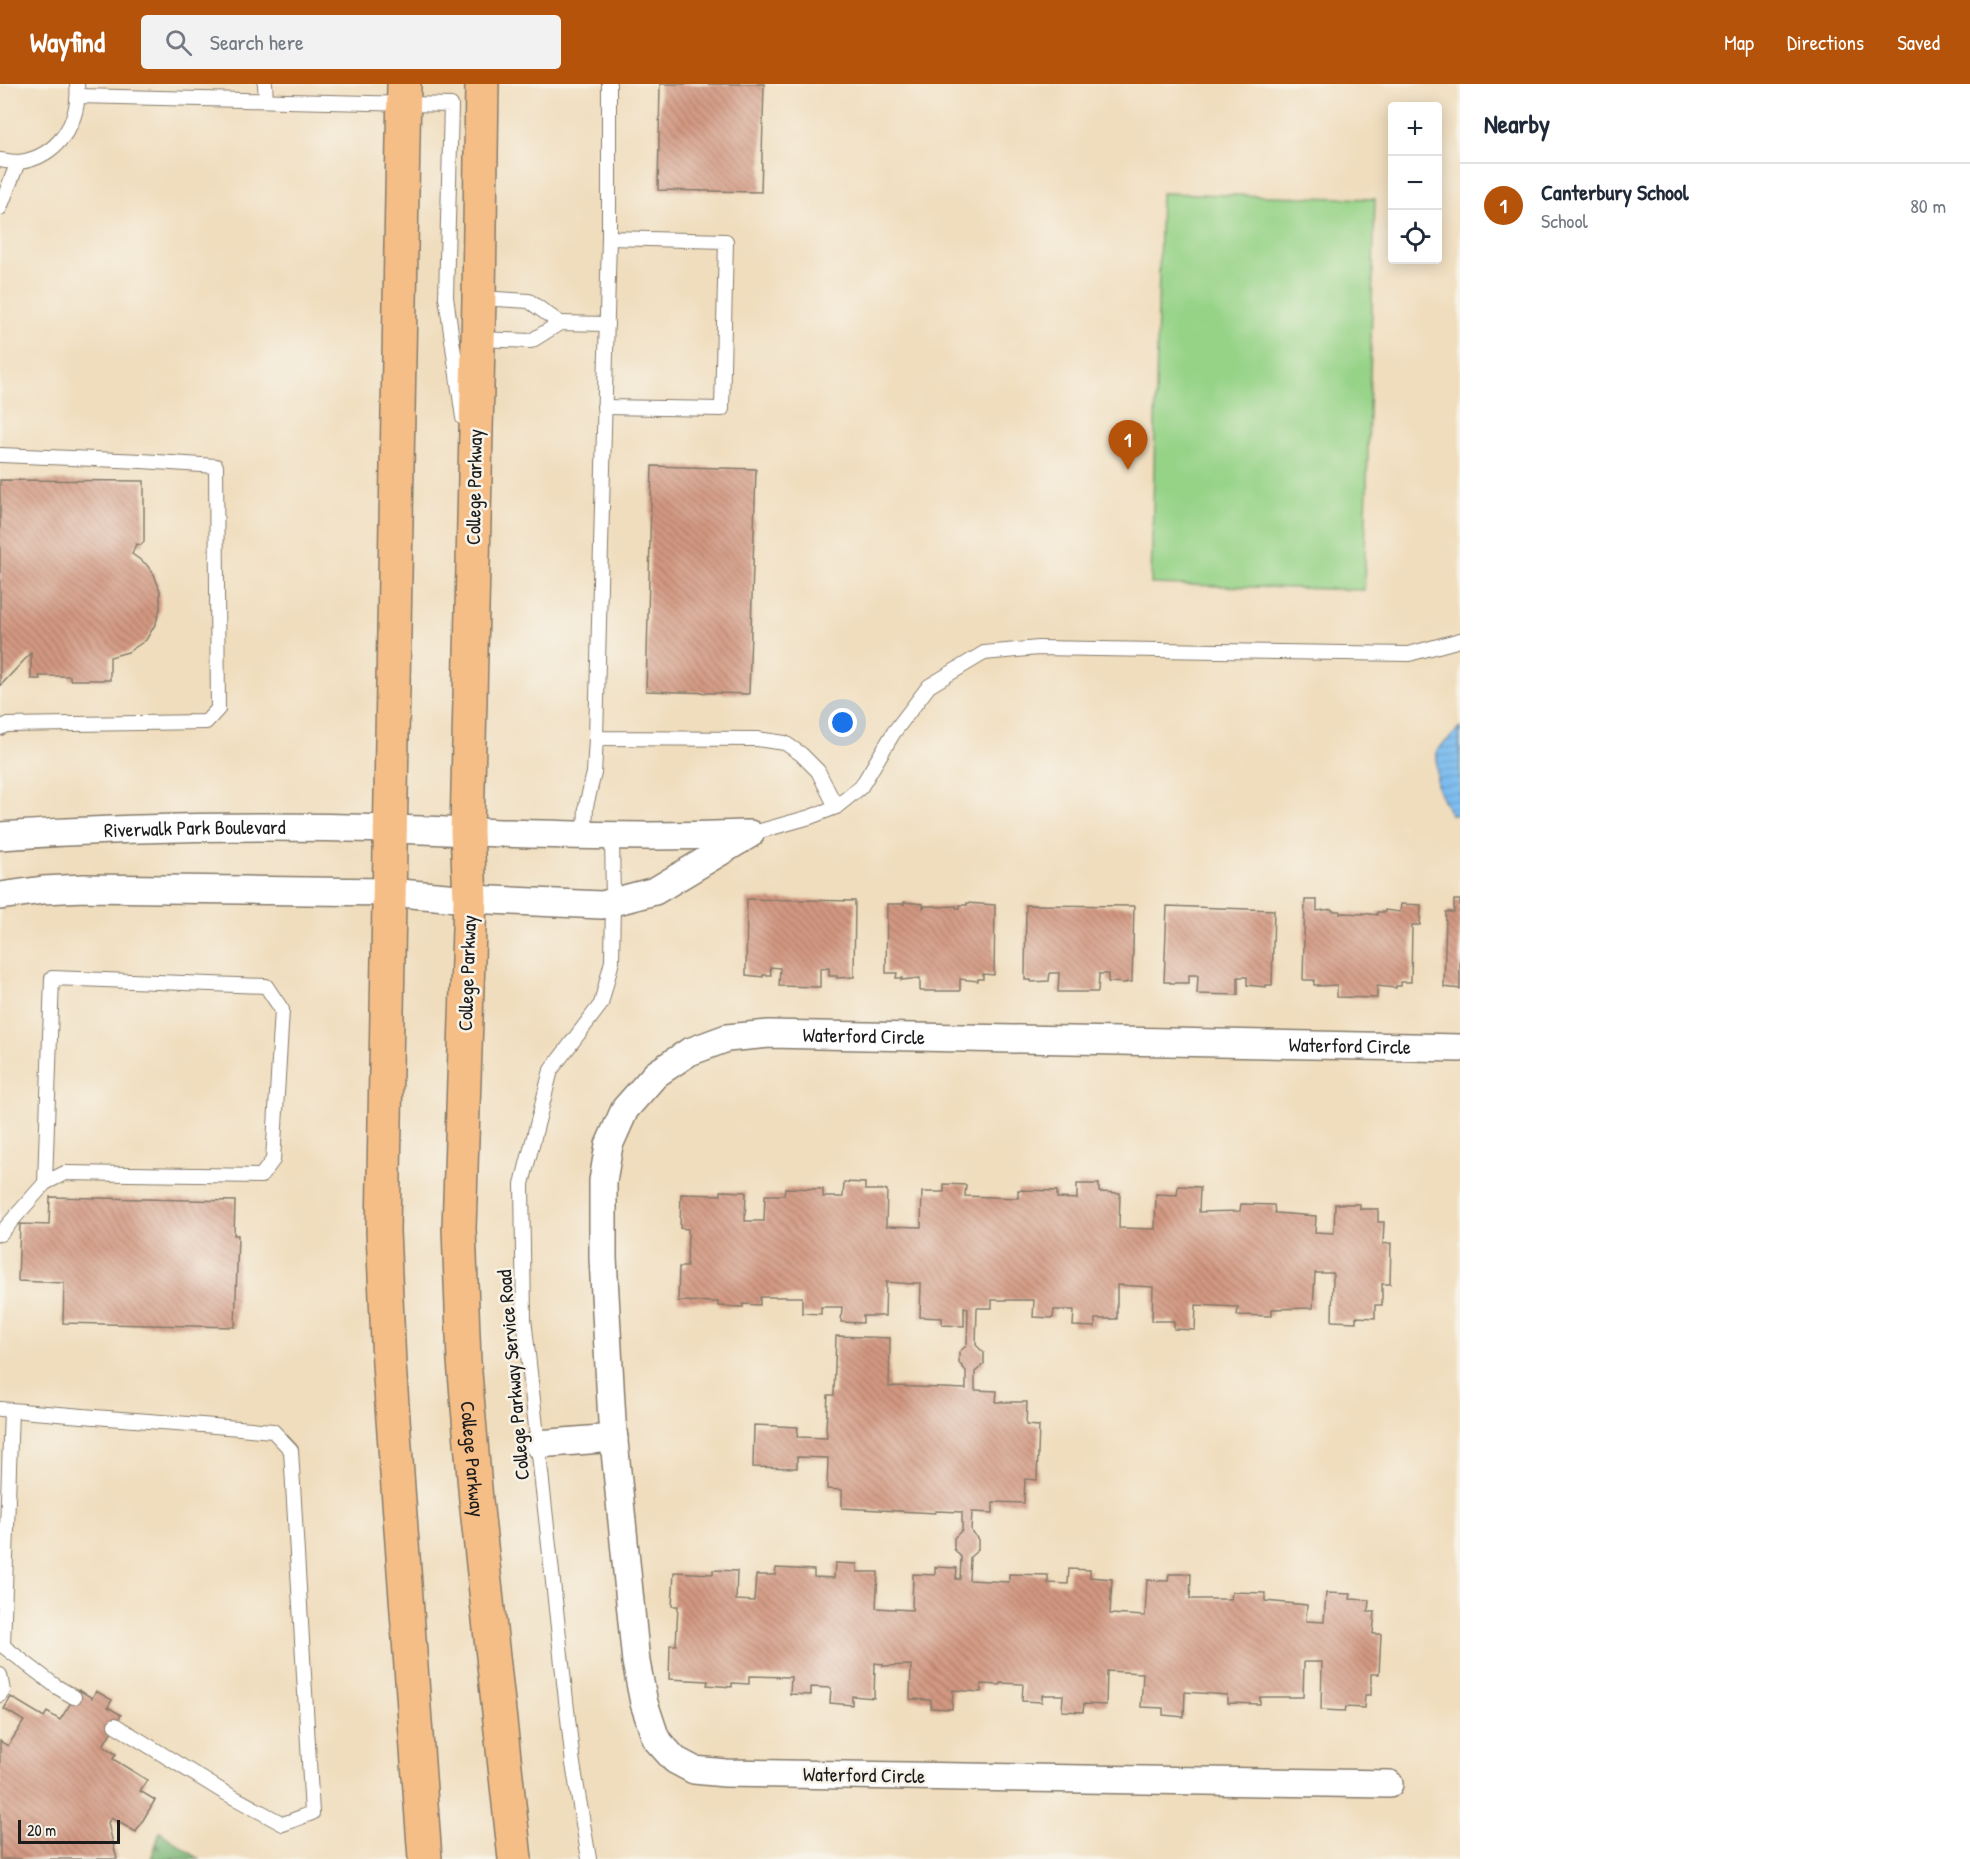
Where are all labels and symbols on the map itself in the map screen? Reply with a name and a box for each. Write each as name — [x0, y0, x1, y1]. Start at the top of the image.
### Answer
pin: 1 — [1108, 420, 1148, 470]
street label: College Parkway — [459, 429, 488, 545]
your location — [828, 708, 857, 737]
street label: Riverwalk Park Boulevard — [104, 813, 286, 843]
street label: College Parkway — [451, 914, 482, 1031]
street label: Waterford Circle — [802, 1021, 925, 1050]
street label: Waterford Circle — [1288, 1031, 1411, 1060]
street label: College Parkway Service Road — [490, 1269, 535, 1481]
street label: College Parkway — [455, 1400, 492, 1518]
street label: Waterford Circle — [803, 1760, 925, 1789]
scale bar — [18, 1817, 120, 1844]

